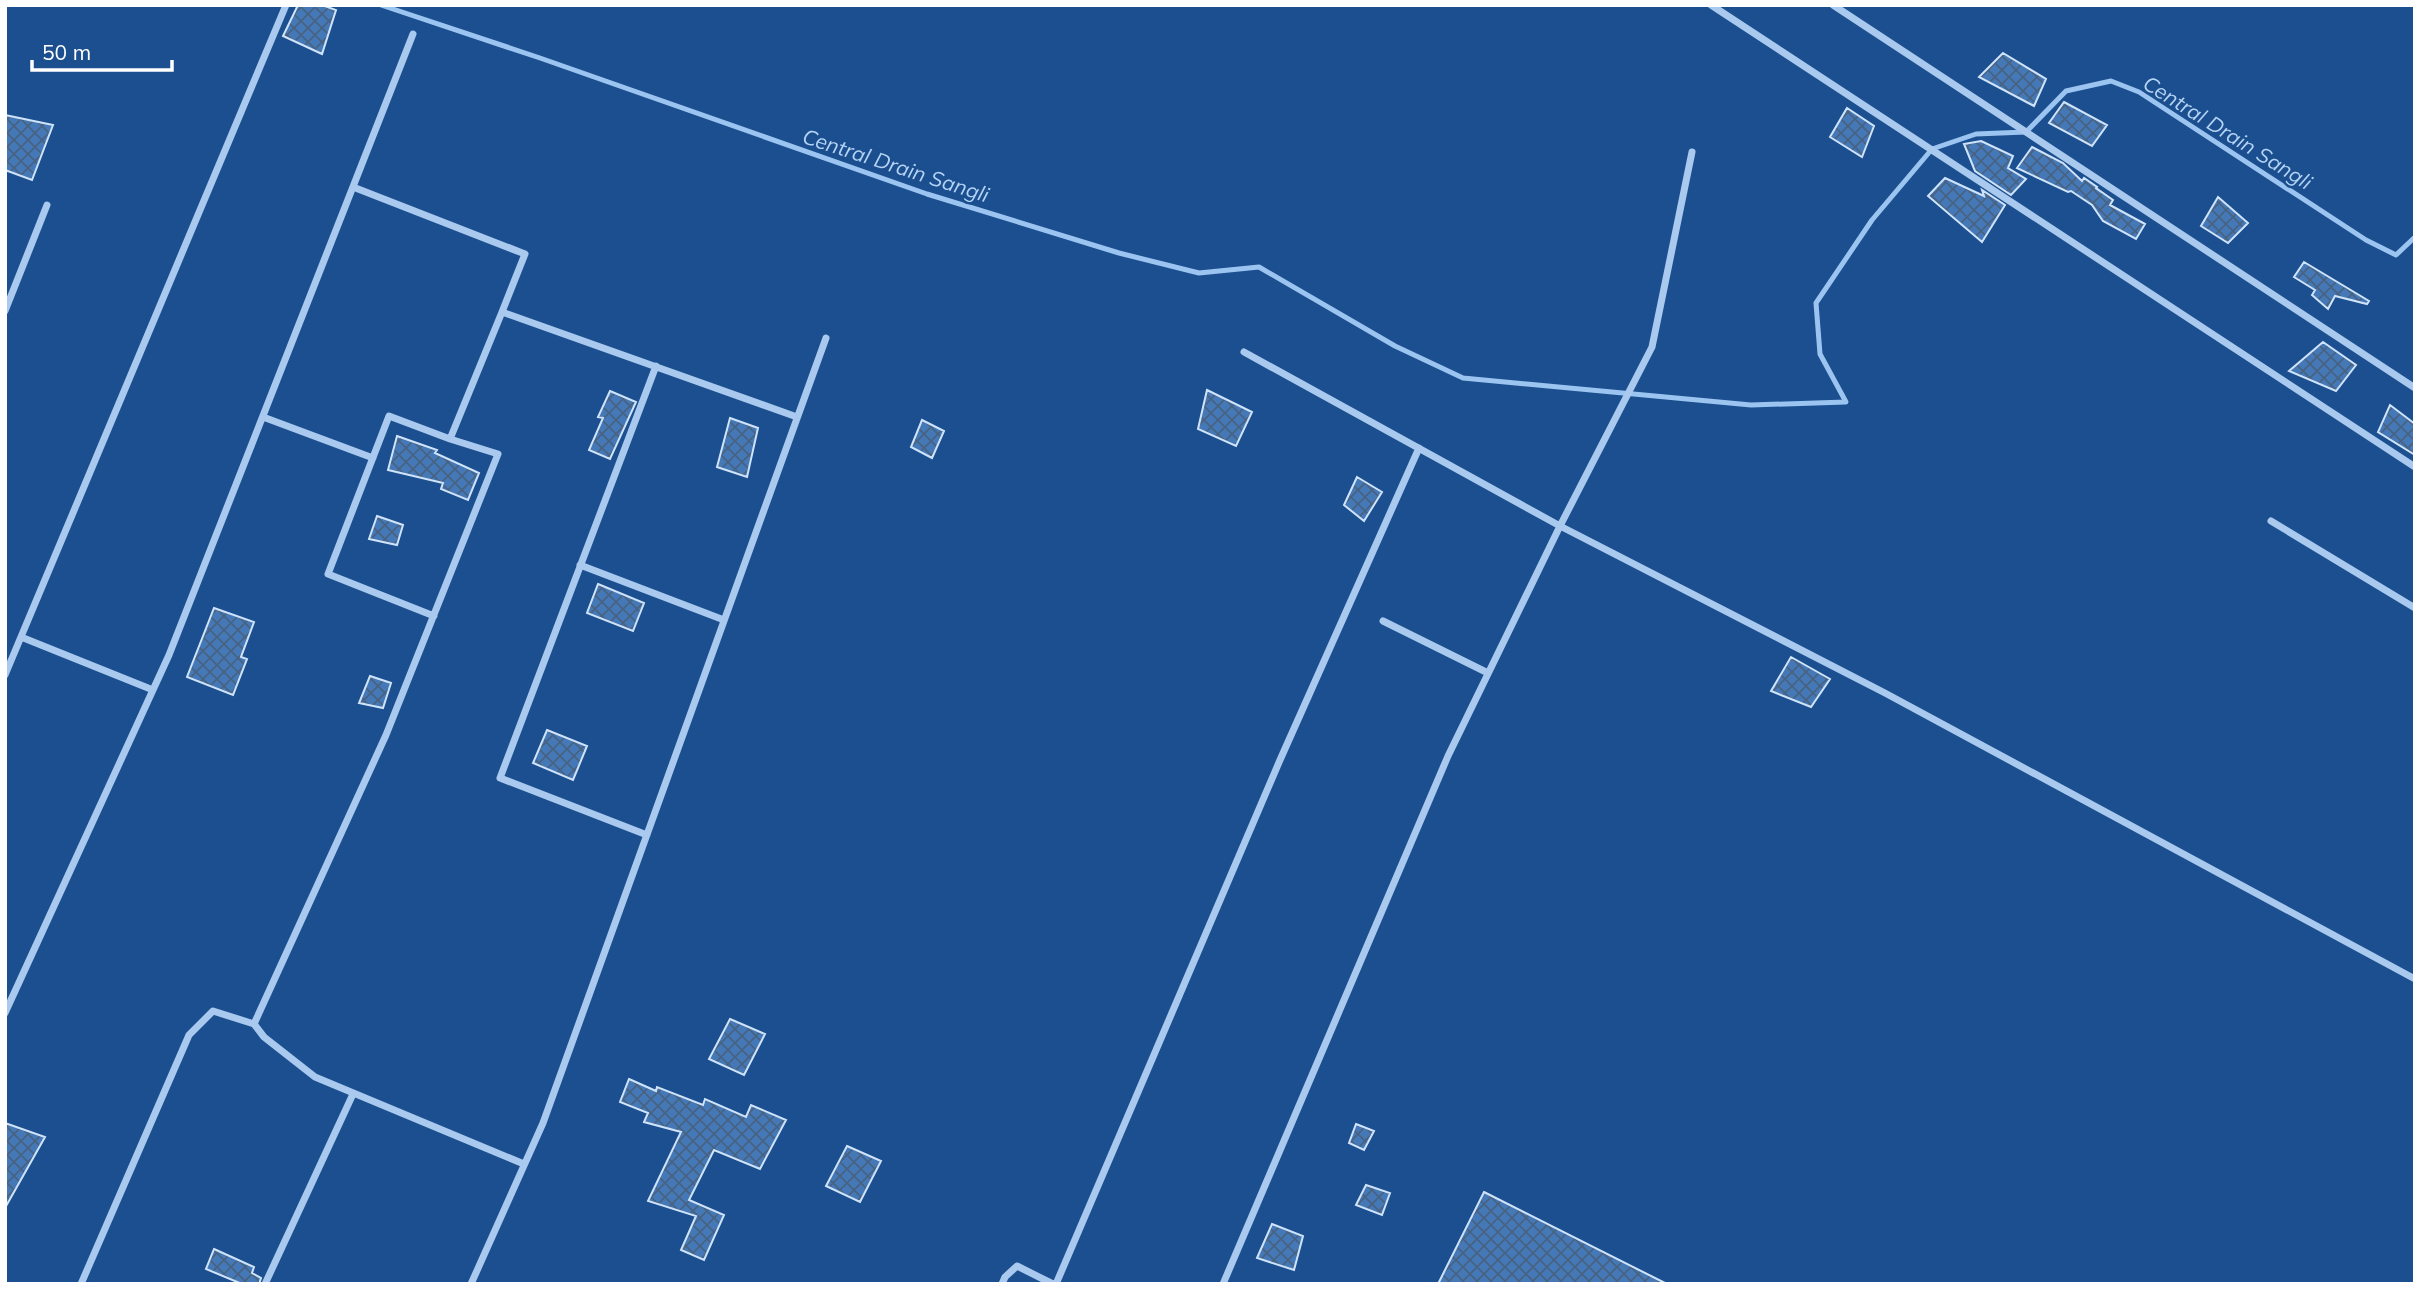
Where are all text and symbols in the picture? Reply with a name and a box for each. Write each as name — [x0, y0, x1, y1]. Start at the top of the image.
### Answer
scale bar — [32, 28, 172, 72]
text: 50 m — [42, 39, 91, 65]
water label: Central Drain Sangli — [2139, 69, 2318, 195]
water label: Central Drain Sangli — [799, 123, 993, 208]

